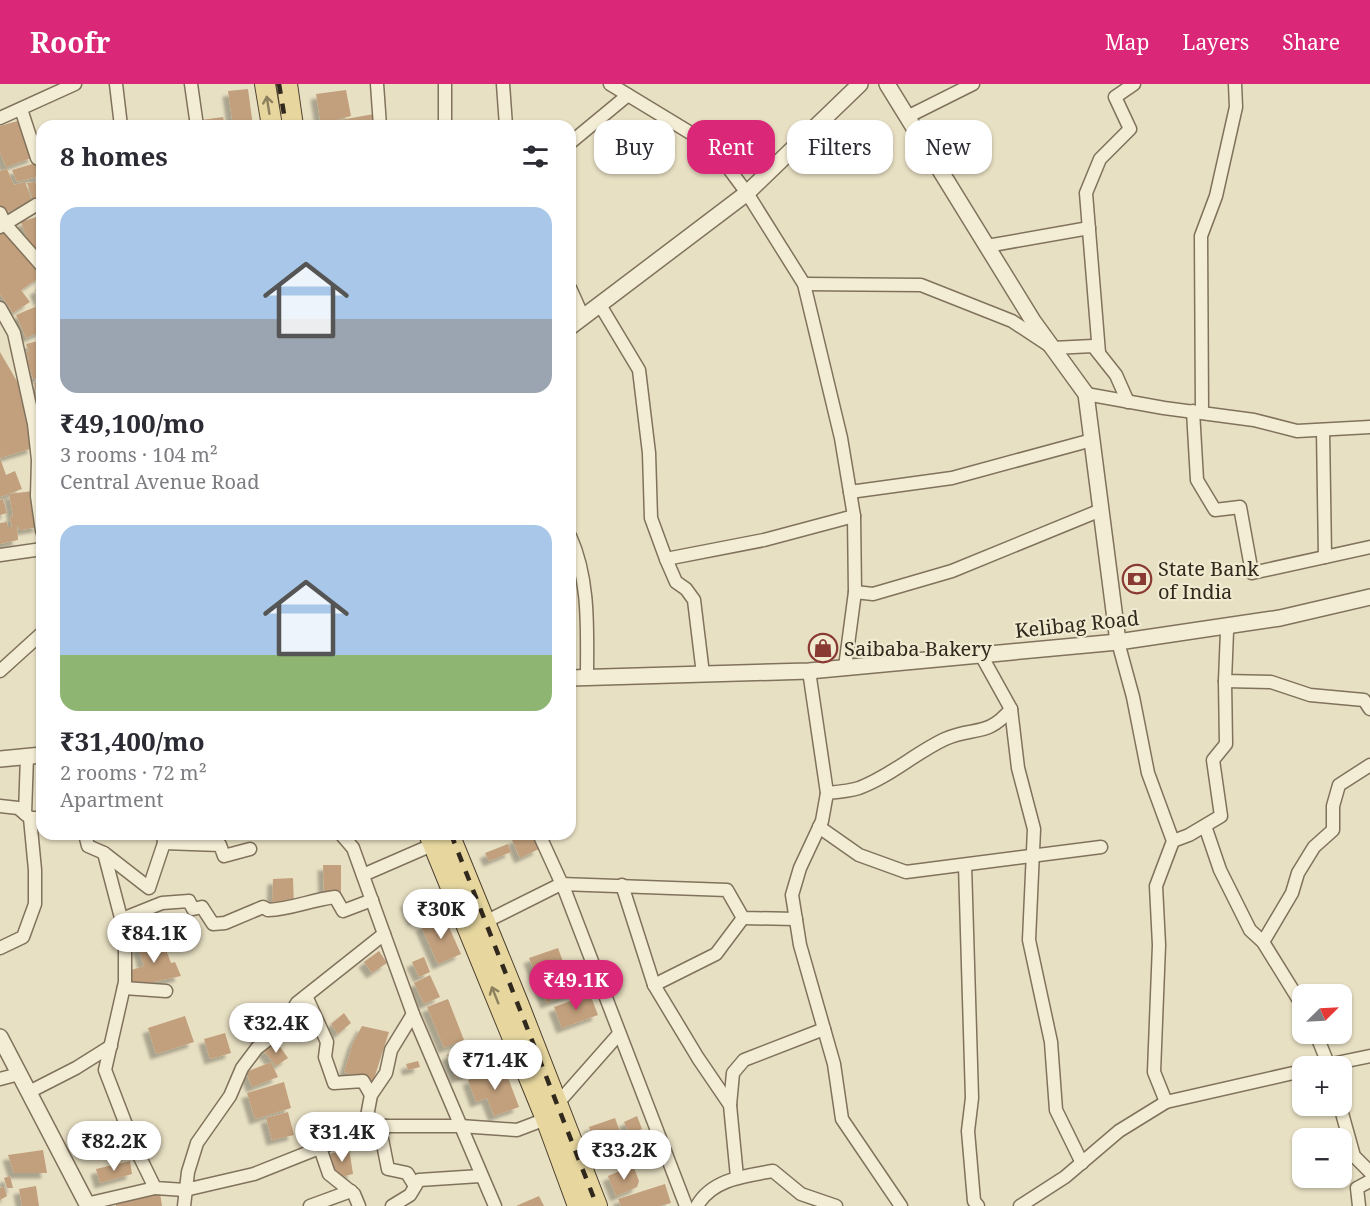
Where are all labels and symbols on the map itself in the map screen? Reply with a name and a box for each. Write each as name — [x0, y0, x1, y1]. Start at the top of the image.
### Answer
one-way arrow — [263, 96, 274, 115]
place label: State Bank of India — [1158, 555, 1259, 605]
bank icon: State Bank of India — [1121, 563, 1153, 595]
street label: Kelibag Road — [1014, 604, 1140, 644]
shop icon: Saibaba Bakery — [807, 632, 839, 664]
place label: Saibaba Bakery — [844, 635, 993, 662]
pin: ₹30K — [405, 889, 477, 940]
pin: ₹84.1K — [105, 913, 203, 964]
pin: ₹49.1K — [527, 960, 625, 1011]
north arrow — [1292, 984, 1352, 1044]
one-way arrow — [489, 987, 500, 1005]
pin: ₹32.4K — [227, 1003, 325, 1054]
pin: ₹71.4K — [446, 1040, 544, 1091]
pin: ₹31.4K — [293, 1112, 391, 1163]
pin: ₹82.2K — [65, 1121, 163, 1172]
pin: ₹33.2K — [575, 1130, 673, 1181]

